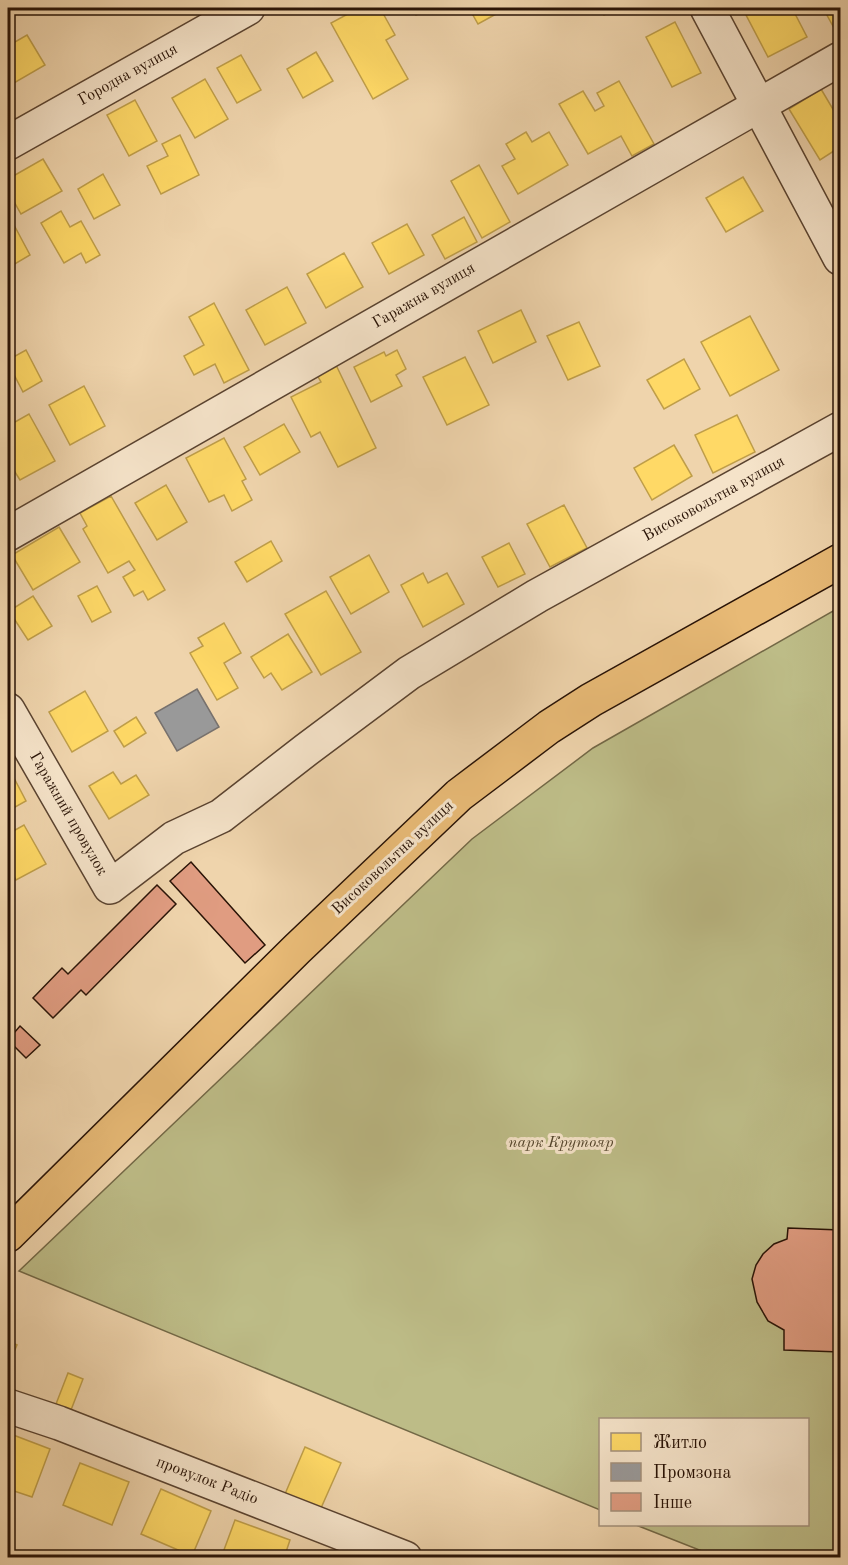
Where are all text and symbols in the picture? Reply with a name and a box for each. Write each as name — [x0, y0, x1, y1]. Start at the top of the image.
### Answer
street label: Городна вулиця — [76, 41, 180, 109]
street label: Гаражна вулиця — [370, 260, 478, 332]
street label: Високовольтна вулиця — [640, 453, 788, 545]
street label: Гаражний провулок — [26, 749, 110, 879]
street label: Високовольтна вулиця — [329, 798, 457, 918]
park label: парк Крутояр — [508, 1135, 614, 1151]
legend — [599, 1418, 809, 1526]
text: Житло — [653, 1434, 707, 1452]
street label: провулок Радіо — [154, 1454, 260, 1508]
text: Промзона — [653, 1464, 731, 1482]
text: Інше — [653, 1494, 692, 1512]

